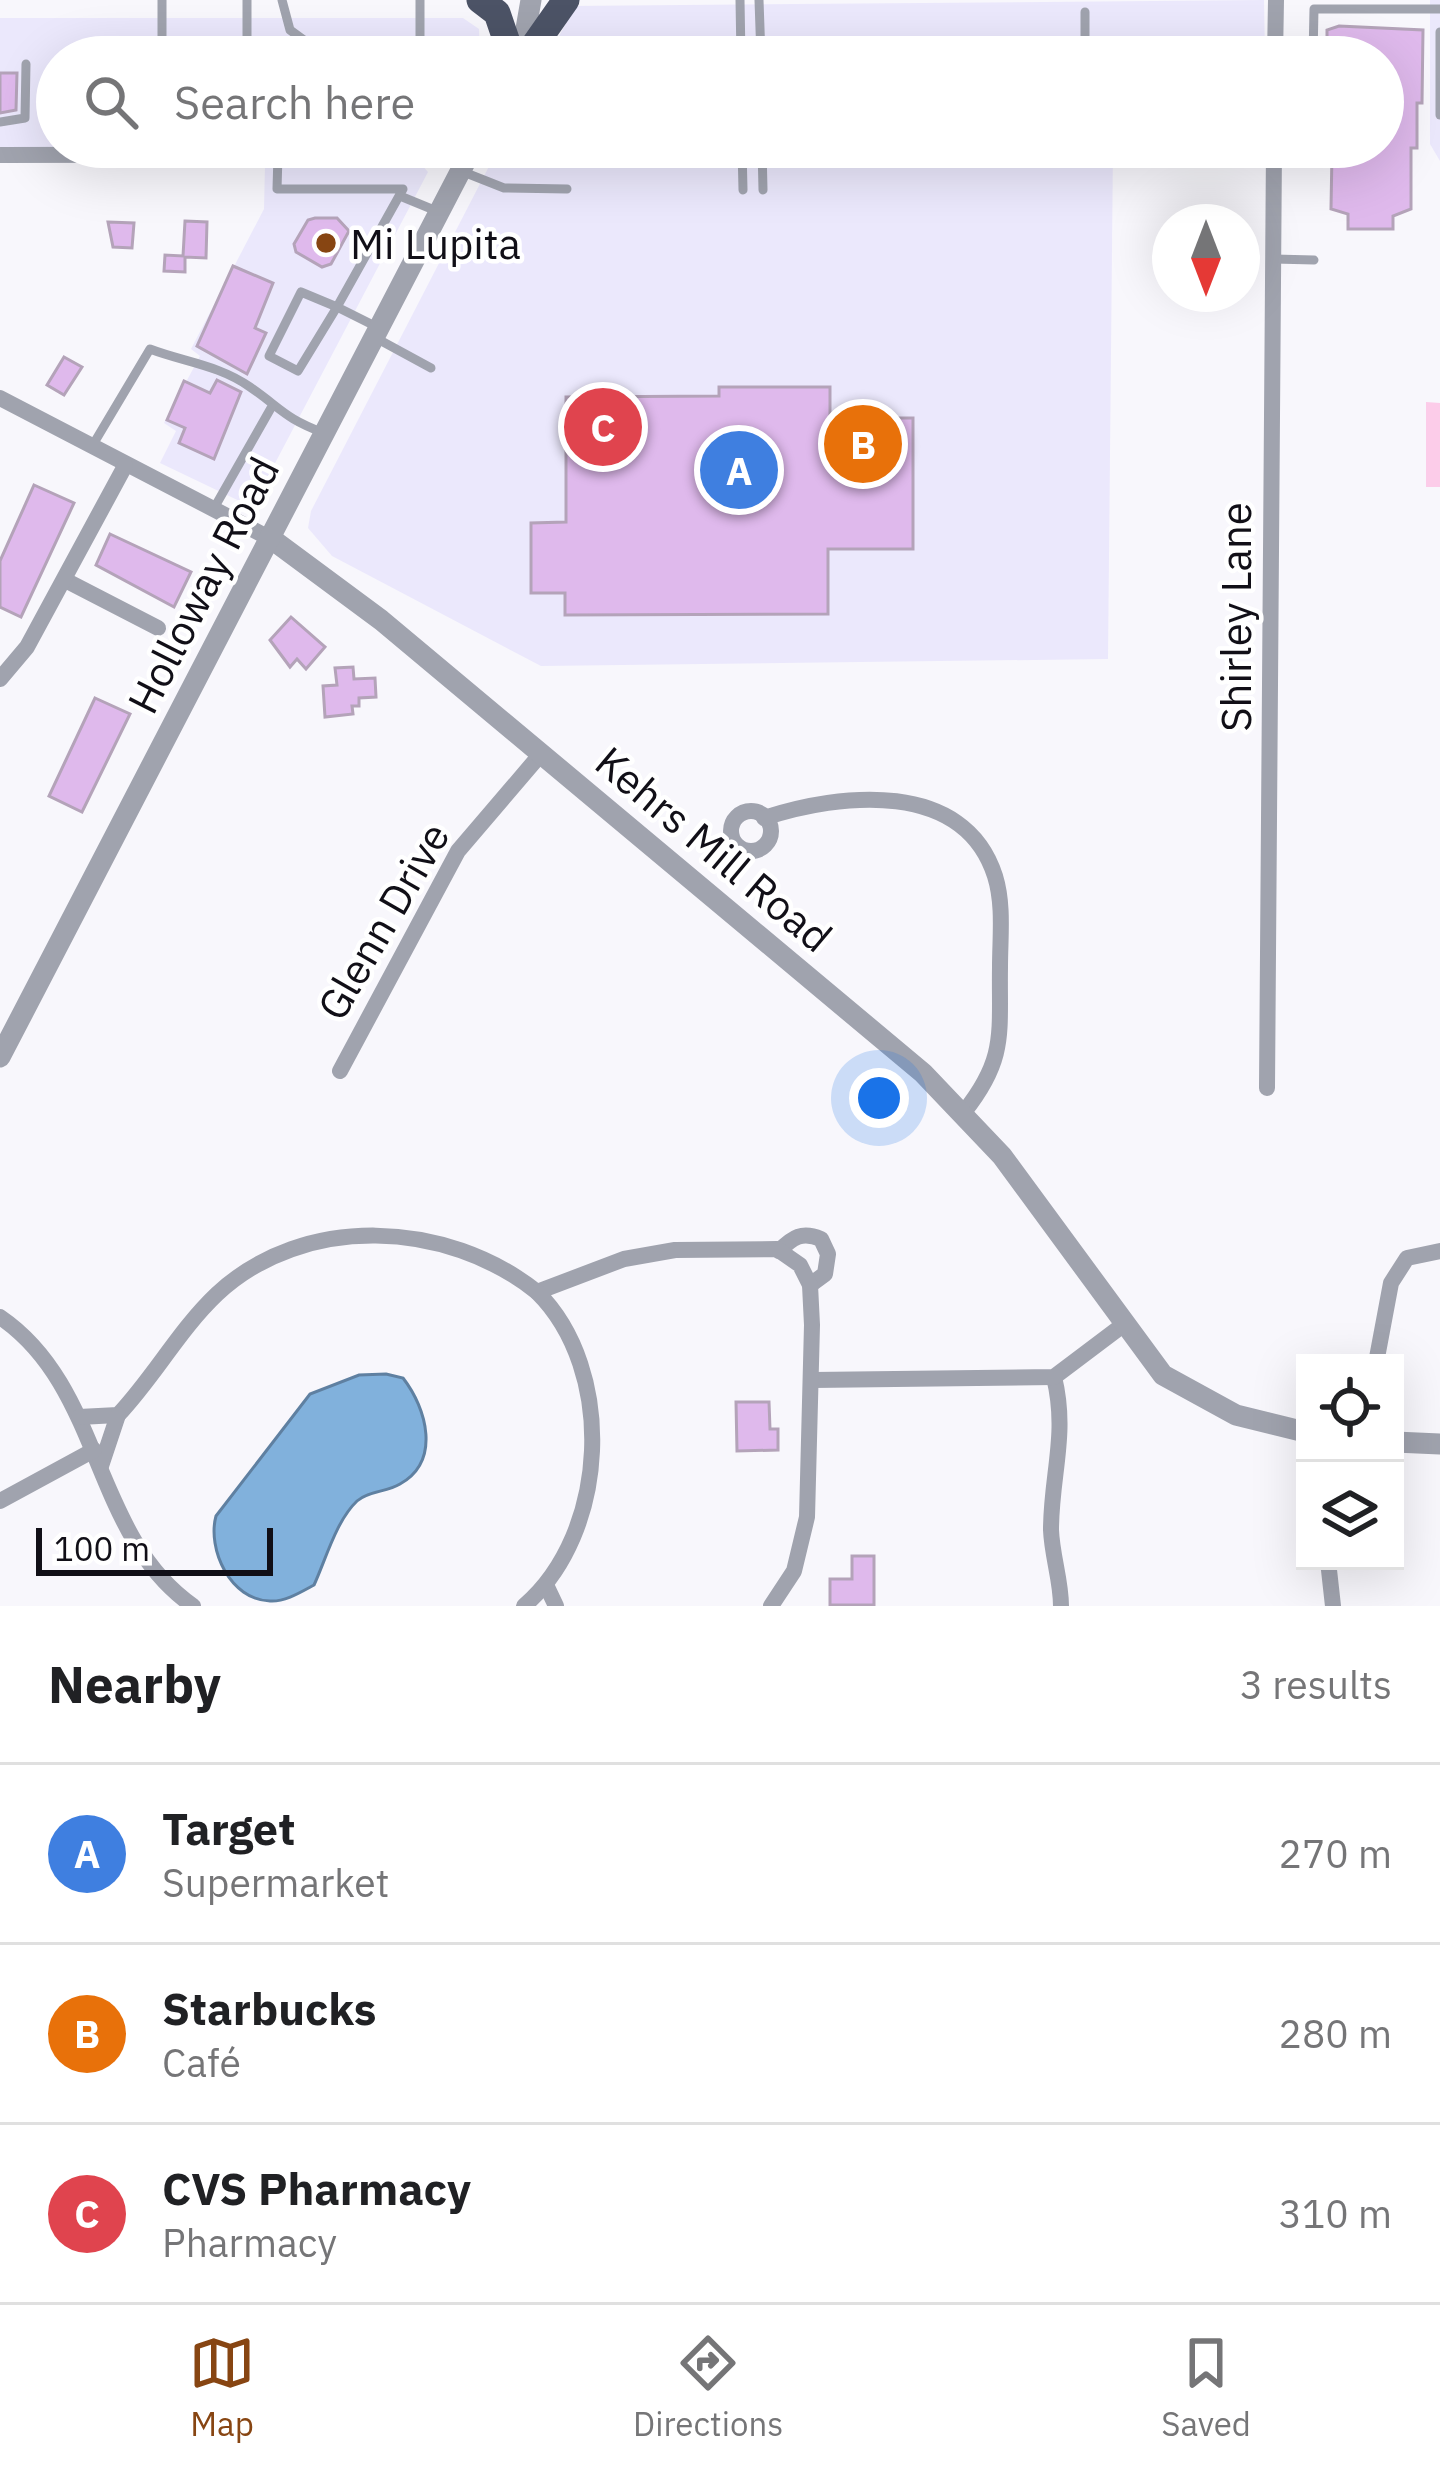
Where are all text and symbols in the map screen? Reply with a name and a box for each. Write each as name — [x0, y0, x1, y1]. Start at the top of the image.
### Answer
search box — [36, 36, 1404, 168]
icon: search — [78, 69, 144, 135]
text: Search here — [174, 73, 415, 131]
north arrow — [1152, 204, 1260, 312]
place label: Mi Lupita — [350, 216, 521, 271]
marker: Mi Lupita — [313, 230, 339, 256]
pin: C — [564, 382, 642, 472]
pin: B — [824, 399, 902, 489]
pin: A — [700, 425, 778, 515]
street label: Holloway Road — [115, 447, 291, 723]
street label: Shirley Lane — [1208, 502, 1263, 732]
street label: Kehrs Mill Road — [584, 734, 844, 964]
street label: Glenn Drive — [304, 813, 462, 1029]
your location — [849, 1068, 909, 1128]
map controls — [1296, 1354, 1404, 1570]
button: locate — [1296, 1354, 1404, 1462]
button: layers — [1296, 1462, 1404, 1570]
scale bar — [36, 1522, 273, 1575]
text: 100 m — [54, 1527, 150, 1570]
text: Nearby — [48, 1651, 221, 1717]
text: 3 results — [1240, 1659, 1392, 1710]
text: Target — [162, 1799, 295, 1857]
text: A — [74, 1828, 100, 1879]
text: 270 m — [1279, 1828, 1392, 1879]
text: Supermarket — [162, 1857, 389, 1908]
text: Starbucks — [162, 1979, 377, 2037]
text: B — [74, 2008, 100, 2059]
text: 280 m — [1279, 2008, 1392, 2059]
text: Café — [162, 2037, 241, 2088]
text: CVS Pharmacy — [162, 2159, 471, 2217]
text: C — [74, 2188, 100, 2239]
text: 310 m — [1279, 2188, 1392, 2239]
text: Pharmacy — [162, 2217, 337, 2268]
tab: Map — [189, 2330, 255, 2445]
tab: Directions — [633, 2330, 783, 2445]
tab: Saved — [1161, 2330, 1251, 2445]

